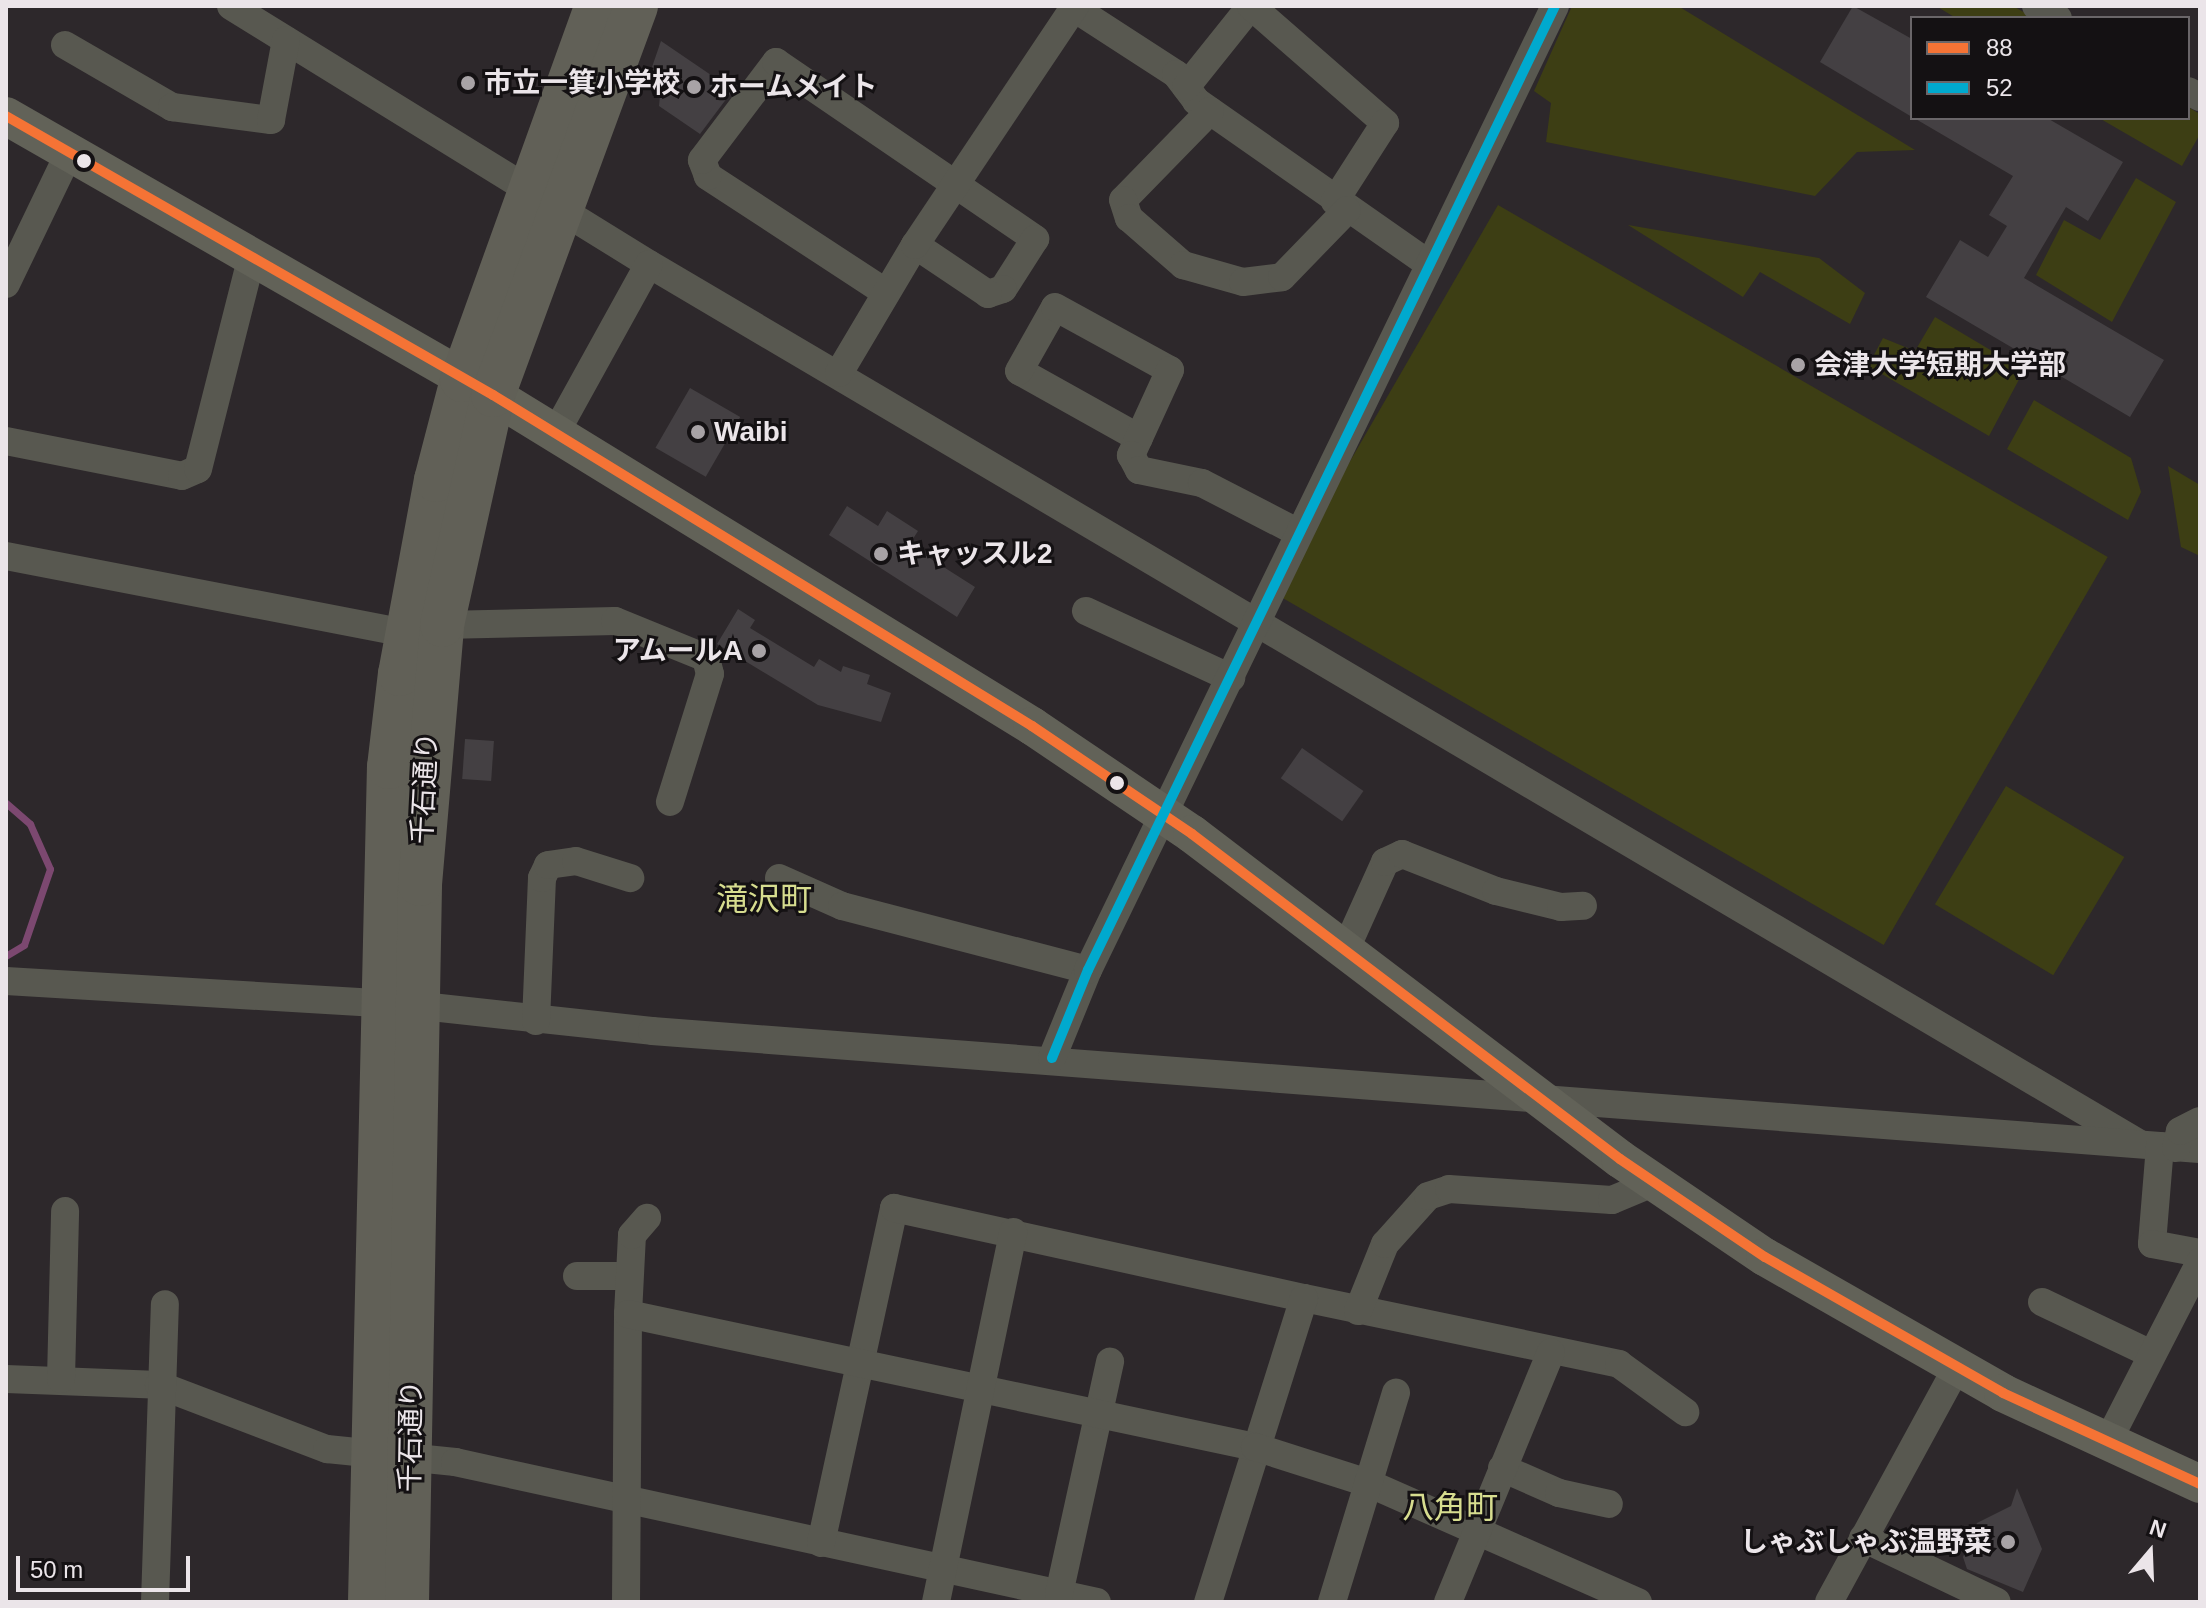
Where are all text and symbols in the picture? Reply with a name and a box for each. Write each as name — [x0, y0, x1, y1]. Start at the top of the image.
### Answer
legend — [1910, 16, 2190, 120]
text: 88 — [1986, 34, 2013, 61]
place label: 市立一箕小学校 — [484, 66, 680, 100]
place label: ホームメイト — [710, 70, 878, 104]
marker: 市立一箕小学校 — [459, 74, 477, 92]
text: 52 — [1986, 74, 2013, 101]
marker: ホームメイト — [685, 78, 703, 96]
unlabelled marker — [76, 153, 92, 169]
place label: 会津大学短期大学部 — [1814, 348, 2066, 382]
marker: 会津大学短期大学部 — [1789, 356, 1807, 374]
place label: Waibi — [714, 415, 788, 449]
marker: Waibi — [689, 423, 707, 441]
place label: キャッスル2 — [897, 537, 1053, 571]
marker: キャッスル2 — [872, 545, 890, 563]
place label: アムールA — [611, 634, 743, 668]
marker: アムールA — [750, 642, 768, 660]
street label: 千石通り — [405, 731, 445, 845]
unlabelled marker — [1109, 775, 1125, 791]
district label: 滝沢町 — [716, 880, 812, 918]
street label: 千石通り — [393, 1380, 429, 1492]
district label: 八角町 — [1402, 1488, 1498, 1526]
north arrow — [2110, 1512, 2190, 1592]
text: N — [2146, 1514, 2170, 1543]
place label: しゃぶしゃぶ温野菜 — [1740, 1525, 1992, 1559]
marker: しゃぶしゃぶ温野菜 — [1999, 1533, 2017, 1551]
scale bar — [20, 1540, 194, 1590]
text: 50 m — [30, 1556, 83, 1583]

